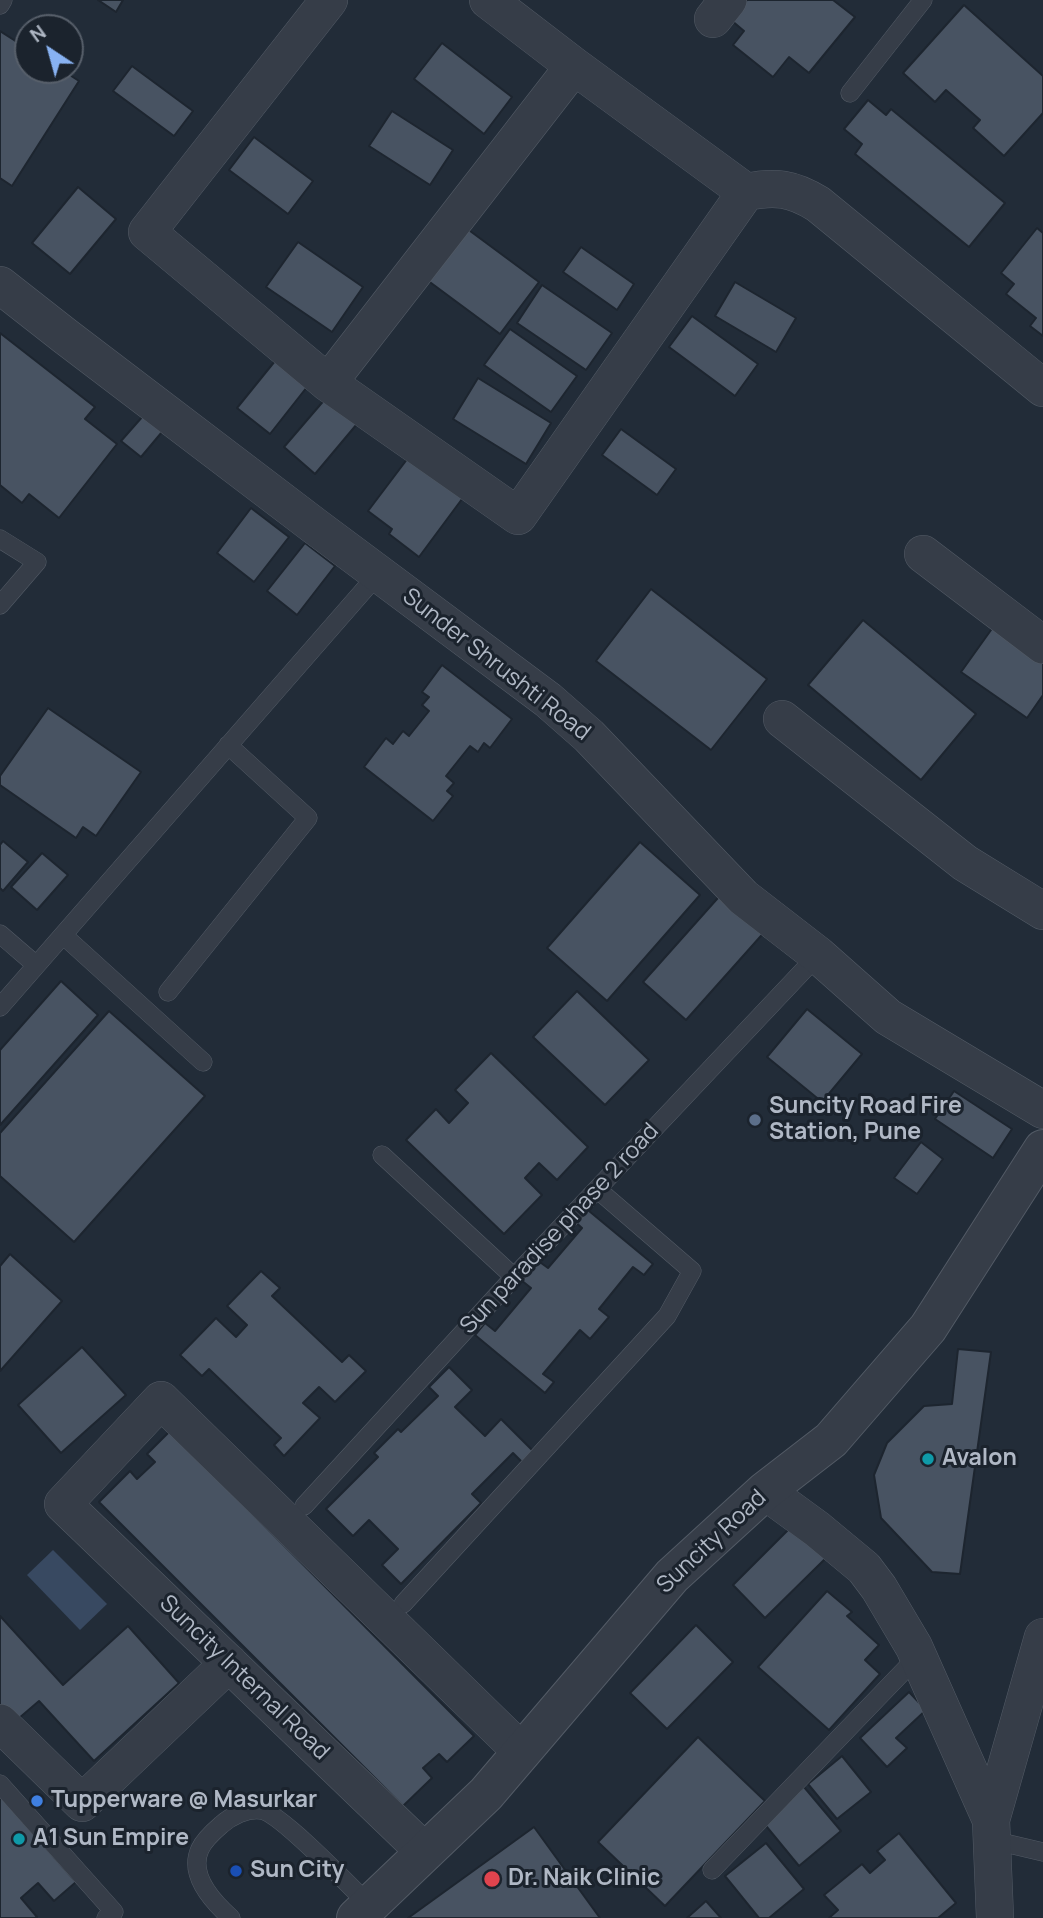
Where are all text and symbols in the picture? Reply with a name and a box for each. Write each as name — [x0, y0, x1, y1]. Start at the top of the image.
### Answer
north arrow — [14, 14, 84, 84]
text: N — [25, 19, 51, 48]
street label: Sunder Shrushti Road — [397, 583, 595, 747]
place label: Suncity Road Fire Station, Pune — [769, 1093, 962, 1147]
marker: Suncity Road Fire Station, Pune — [747, 1112, 763, 1128]
street label: Sun paradise phase 2 road — [455, 1118, 665, 1340]
place label: Avalon — [942, 1445, 1017, 1473]
marker: Avalon — [920, 1451, 936, 1467]
street label: Suncity Road — [652, 1484, 772, 1600]
street label: Suncity Internal Road — [153, 1590, 335, 1766]
place label: Tupperware @ Masurkar — [51, 1787, 317, 1815]
marker: Tupperware @ Masurkar — [29, 1793, 45, 1809]
place label: A1 Sun Empire — [33, 1825, 189, 1853]
marker: A1 Sun Empire — [11, 1831, 27, 1847]
place label: Sun City — [250, 1857, 344, 1885]
marker: Sun City — [228, 1863, 244, 1879]
place label: Dr. Naik Clinic — [508, 1865, 660, 1893]
marker: Dr. Naik Clinic — [482, 1869, 502, 1889]

